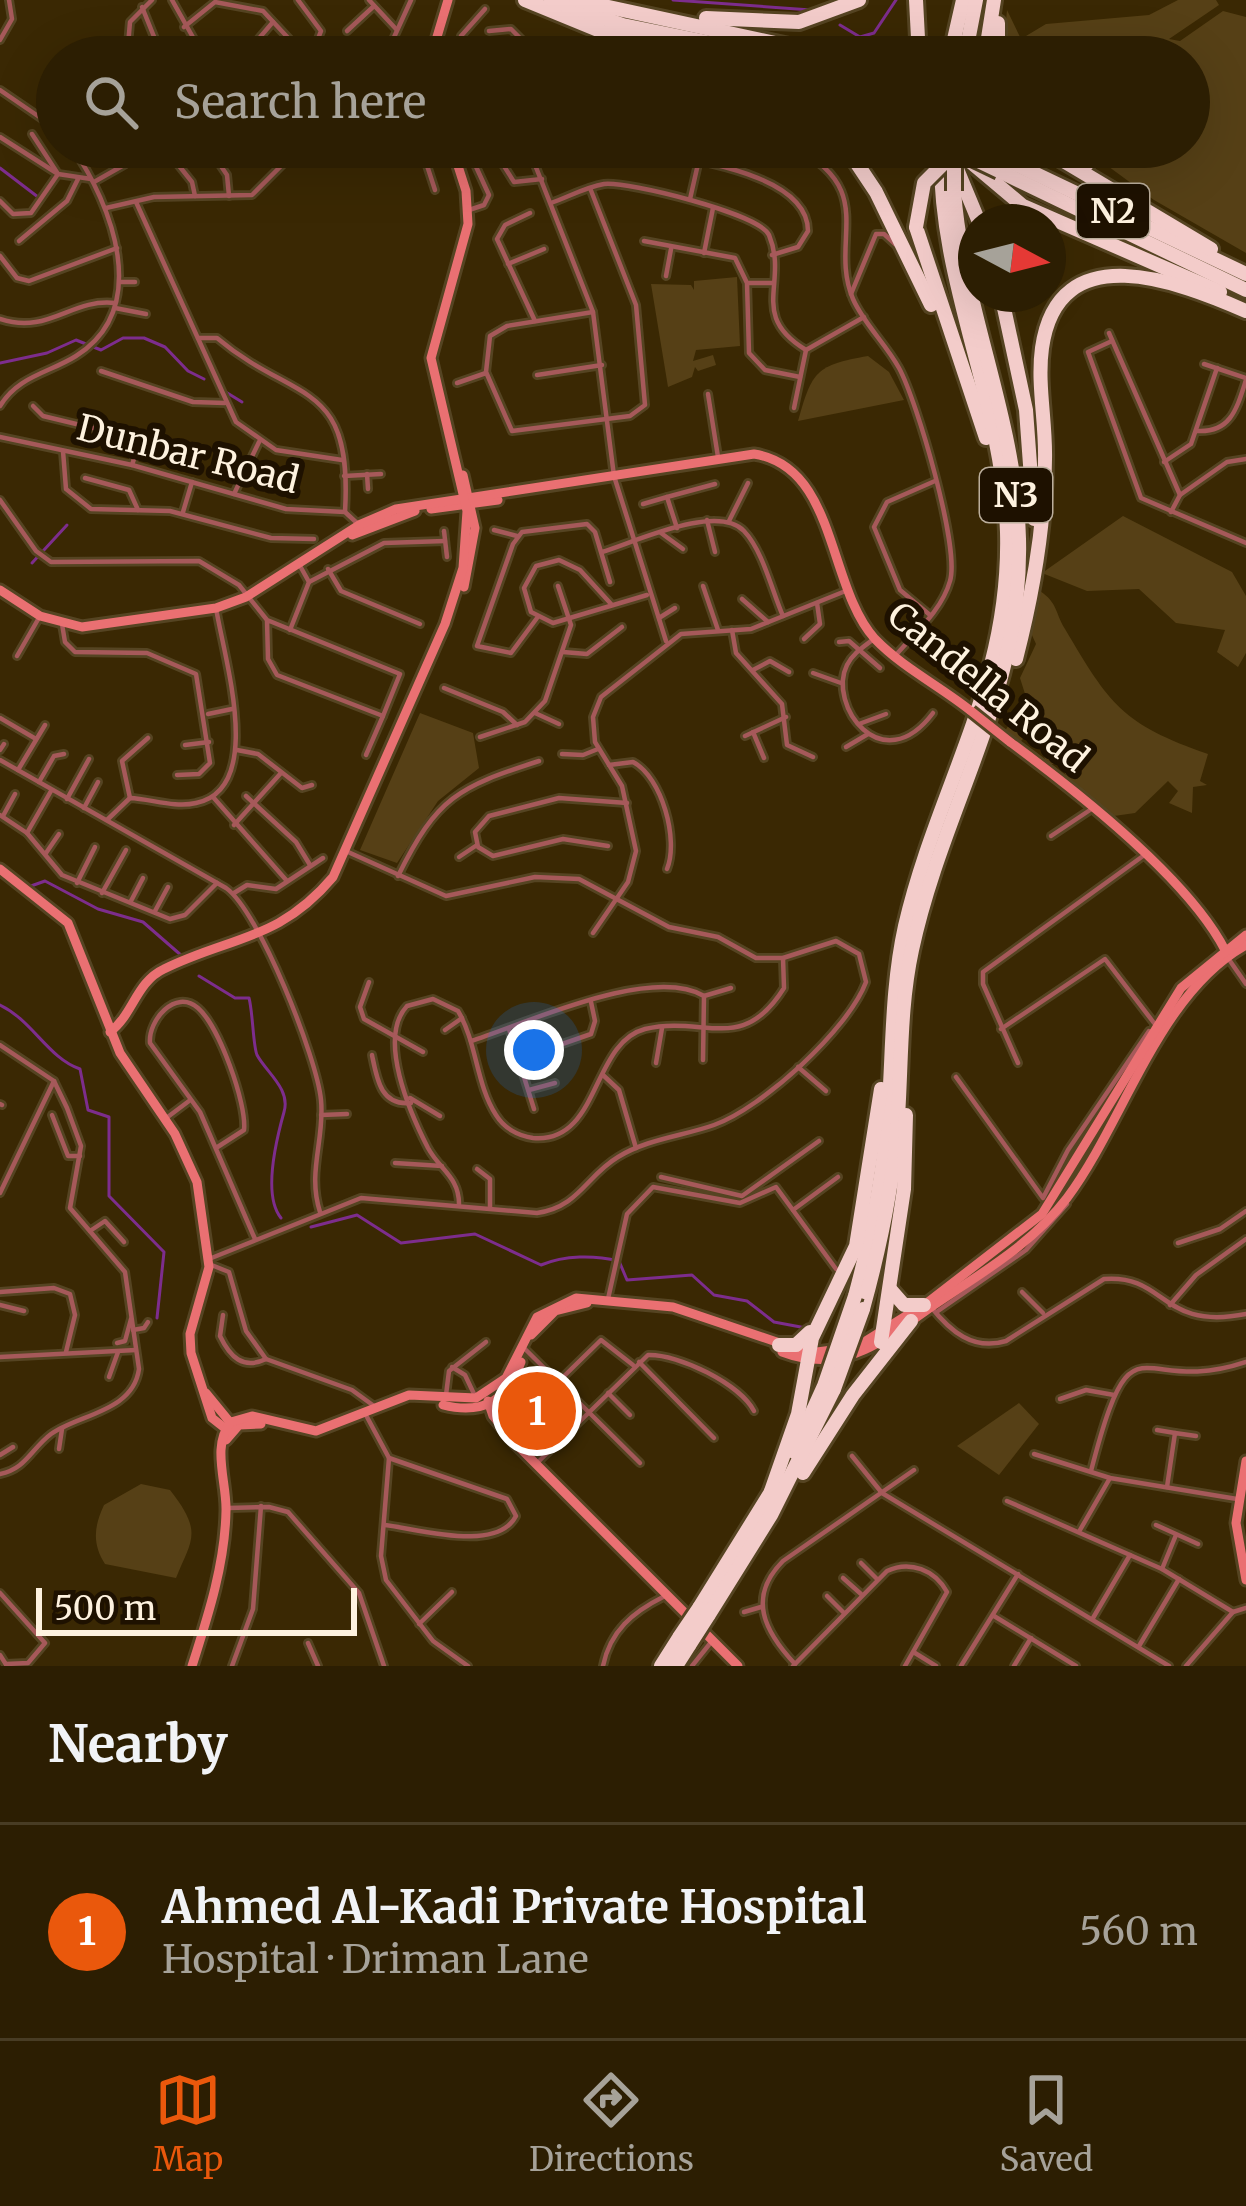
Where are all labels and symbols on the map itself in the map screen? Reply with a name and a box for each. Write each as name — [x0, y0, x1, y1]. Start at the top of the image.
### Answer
road number: N2 — [1077, 184, 1149, 238]
north arrow — [958, 204, 1066, 312]
street label: Dunbar Road — [72, 405, 304, 503]
road number: N3 — [980, 468, 1052, 522]
street label: Candella Road — [879, 592, 1097, 782]
your location — [504, 1020, 564, 1080]
pin: 1 — [498, 1366, 576, 1456]
scale bar — [36, 1582, 357, 1635]

